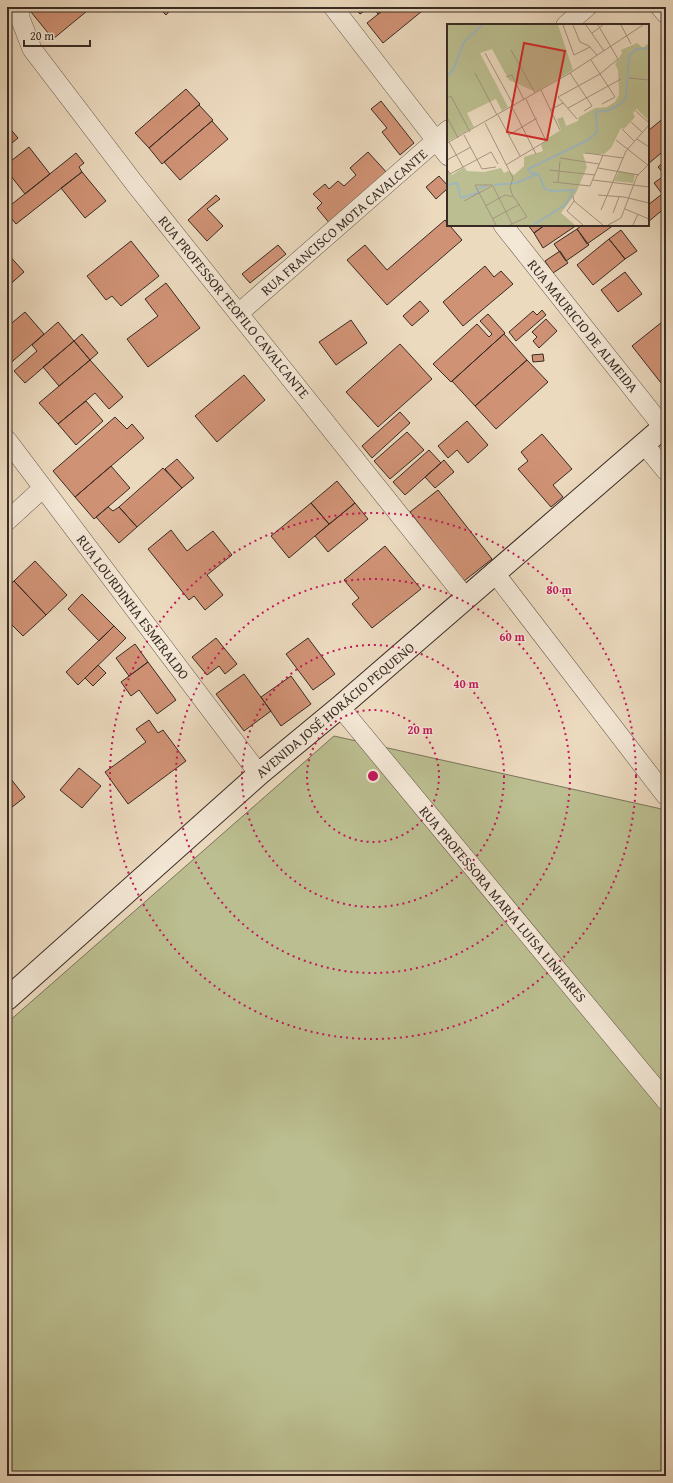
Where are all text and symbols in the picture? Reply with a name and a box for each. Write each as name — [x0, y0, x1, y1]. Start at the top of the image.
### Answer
scale bar — [24, 22, 90, 48]
inset map — [447, 24, 649, 226]
text: 20 m — [30, 27, 54, 44]
street label: RUA FRANCISCO MOTA CAVALCANTE — [256, 144, 432, 300]
street label: RUA PROFESSOR TEOFILO CAVALCANTE — [154, 211, 314, 403]
street label: RUA MAURICIO DE ALMEIDA — [523, 255, 643, 397]
street label: RUA LOURDINHA ESMERALDO — [72, 531, 194, 683]
text: 80 m — [546, 581, 572, 598]
text: 60 m — [499, 628, 525, 645]
street label: AVENIDA JOSÉ HORÁCIO PEQUENO — [251, 638, 419, 782]
text: 40 m — [453, 675, 479, 692]
text: 20 m — [407, 721, 433, 738]
centre of rings — [366, 769, 380, 783]
street label: RUA PROFESSORA MARIA LUISA LINHARES — [415, 802, 591, 1007]

